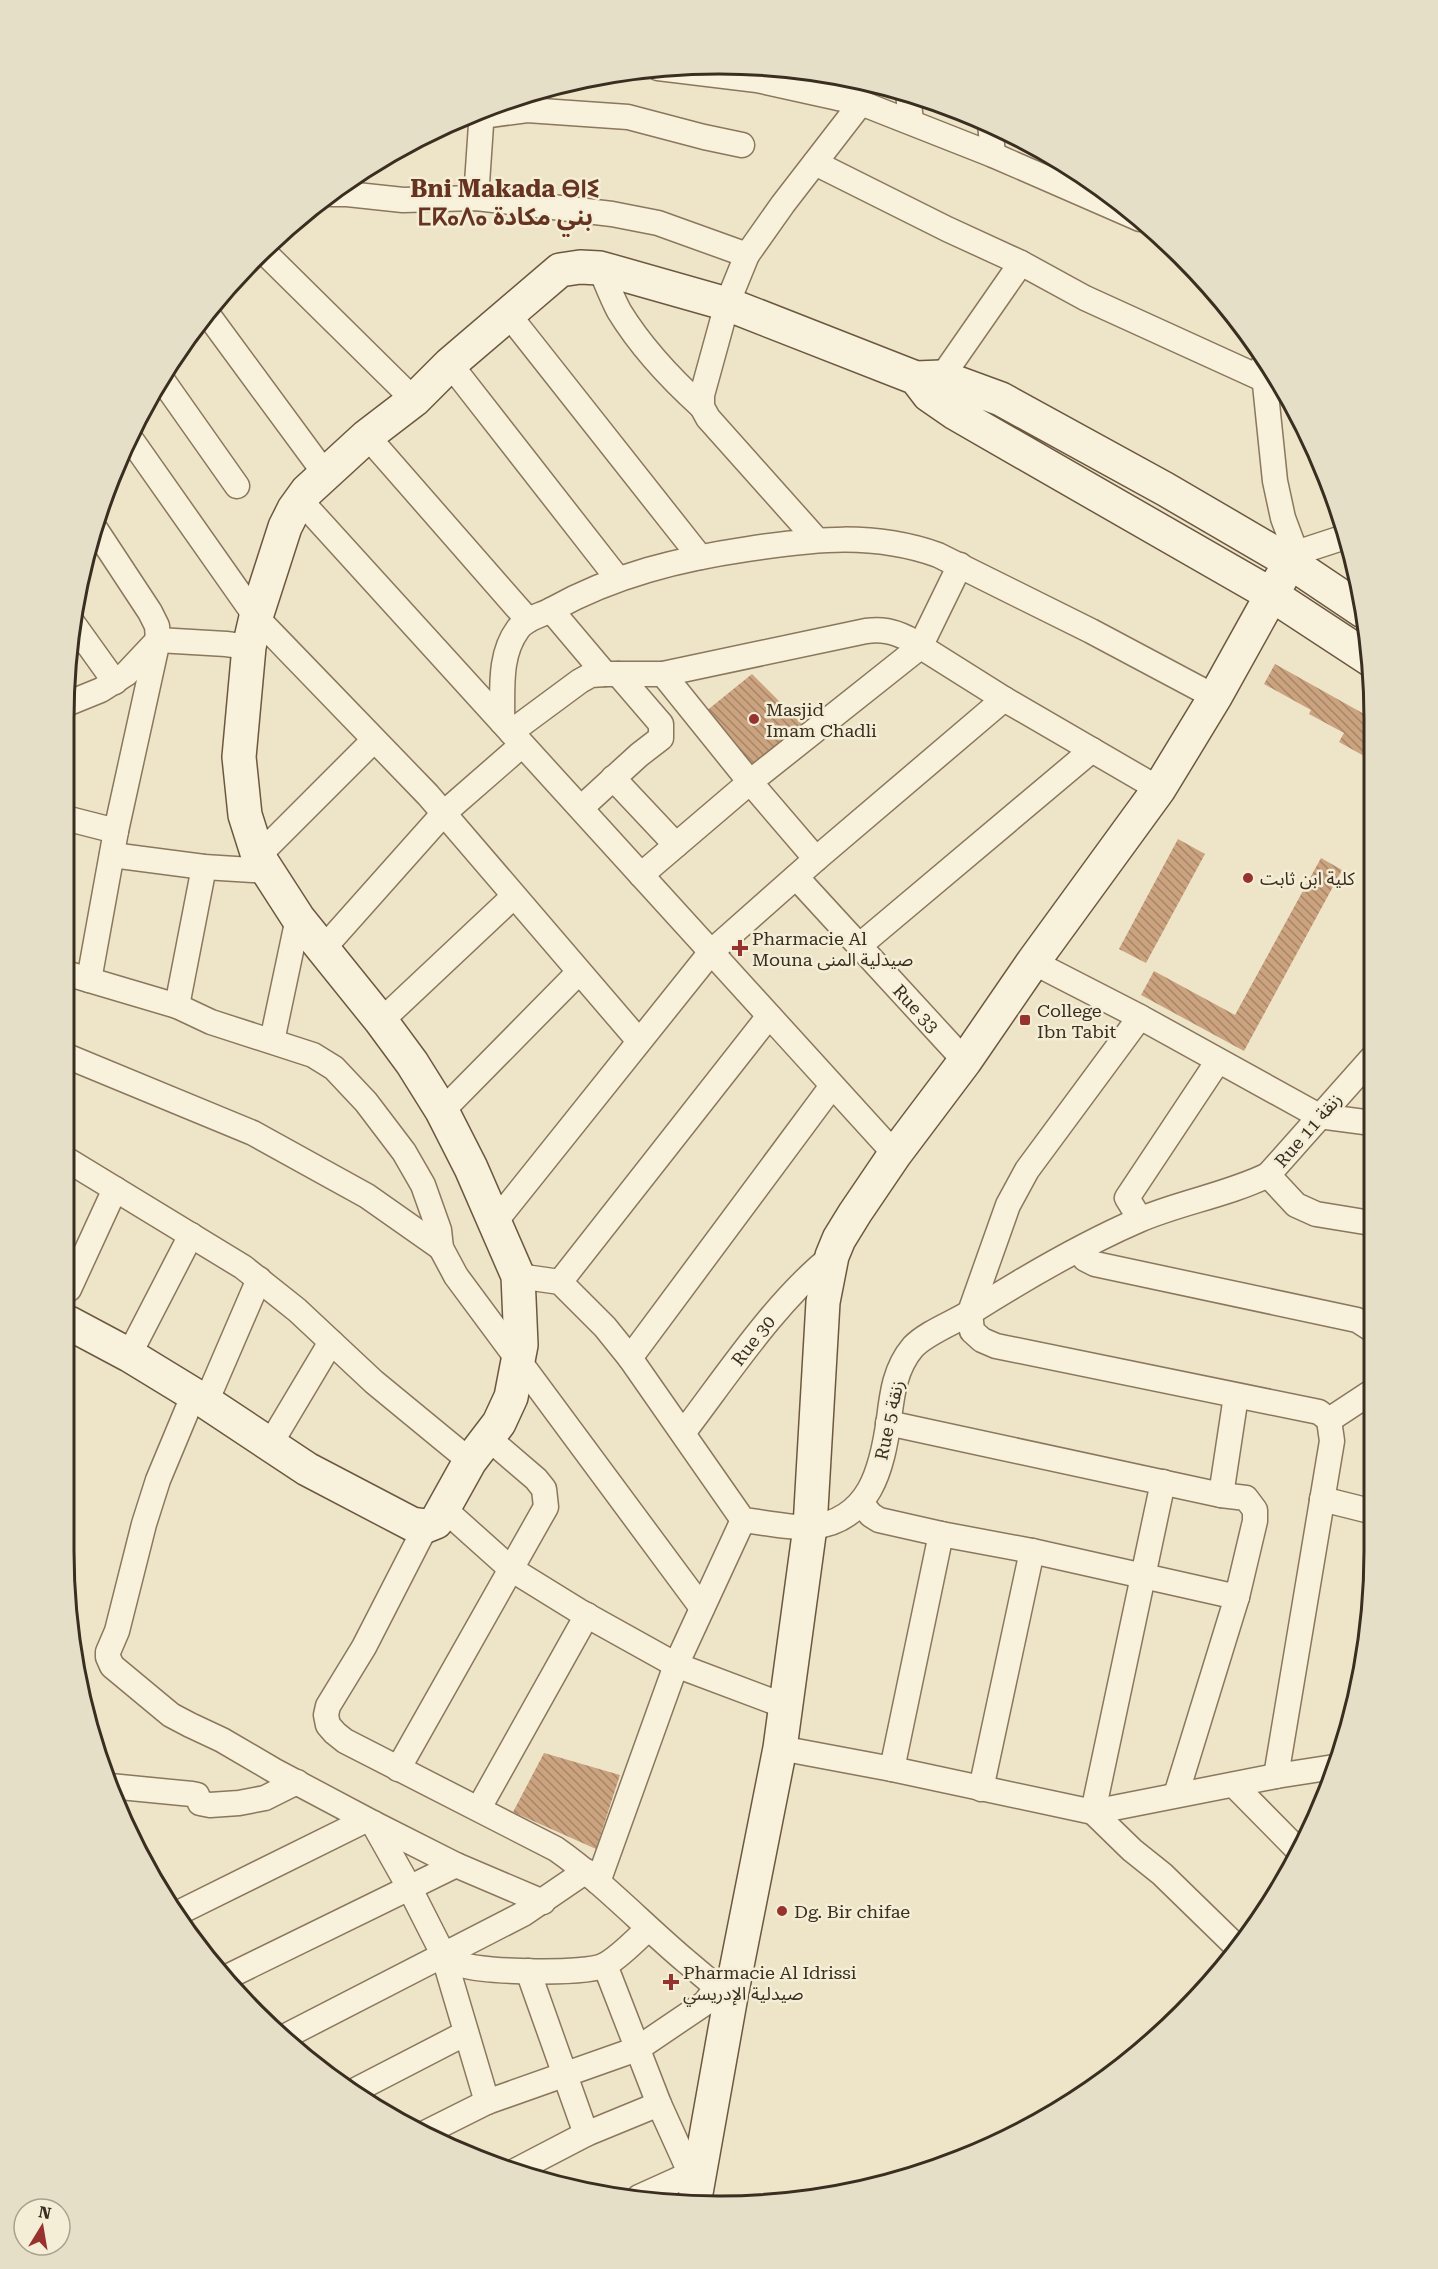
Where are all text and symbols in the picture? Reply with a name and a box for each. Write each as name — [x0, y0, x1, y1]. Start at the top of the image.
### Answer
district label: Bni Makada ⴱⵏⵉ ⵎⴽⴰⴷⴰ بني مكادة — [410, 175, 600, 237]
place label: Masjid Imam Chadli — [766, 699, 877, 741]
marker: Masjid Imam Chadli — [747, 712, 761, 726]
place label: كلية ابن ثابت — [1260, 868, 1355, 890]
marker: كلية ابن ثابت — [1241, 871, 1255, 885]
place label: Pharmacie Al Mouna صيدلية المنى — [752, 928, 913, 971]
marker: Pharmacie Al Mouna صيدلية المنى — [733, 941, 747, 955]
street label: Rue 33 — [889, 980, 944, 1037]
place label: College Ibn Tabit — [1037, 1000, 1117, 1042]
marker: College Ibn Tabit — [1018, 1013, 1032, 1027]
street label: Rue 11 زنقة — [1270, 1089, 1347, 1172]
street label: Rue 30 — [726, 1311, 779, 1370]
street label: Rue 5 زنقة — [870, 1378, 909, 1462]
place label: Dg. Bir chifae — [794, 1901, 910, 1922]
marker: Dg. Bir chifae — [775, 1904, 789, 1918]
place label: Pharmacie Al Idrissi صيدلية الإدريسي — [683, 1962, 857, 2007]
marker: Pharmacie Al Idrissi صيدلية الإدريسي — [664, 1975, 678, 1989]
north arrow — [12, 2197, 72, 2257]
text: N — [37, 2202, 53, 2223]

